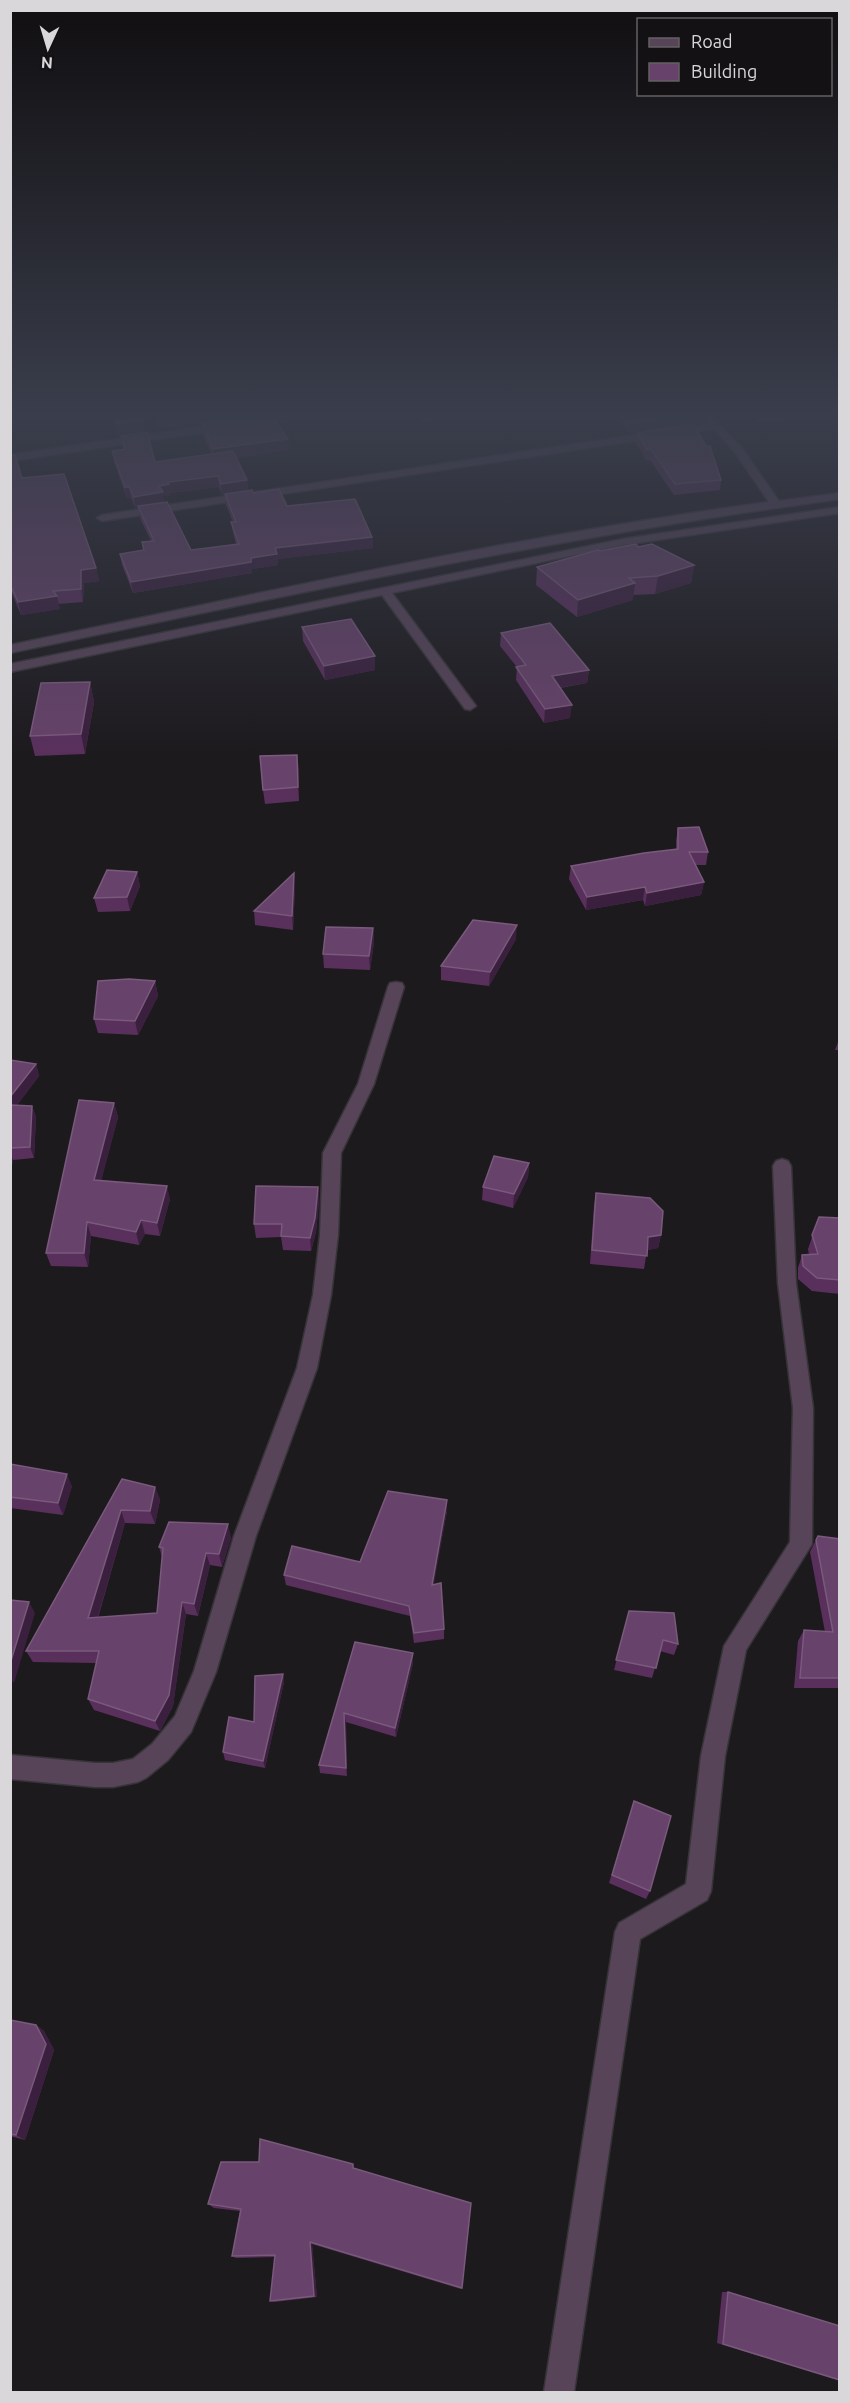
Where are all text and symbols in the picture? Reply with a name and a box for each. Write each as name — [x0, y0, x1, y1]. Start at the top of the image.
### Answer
north arrow — [18, 18, 78, 78]
legend — [637, 18, 832, 96]
text: Road — [691, 31, 733, 51]
text: N — [40, 54, 54, 72]
text: Building — [691, 61, 757, 81]

